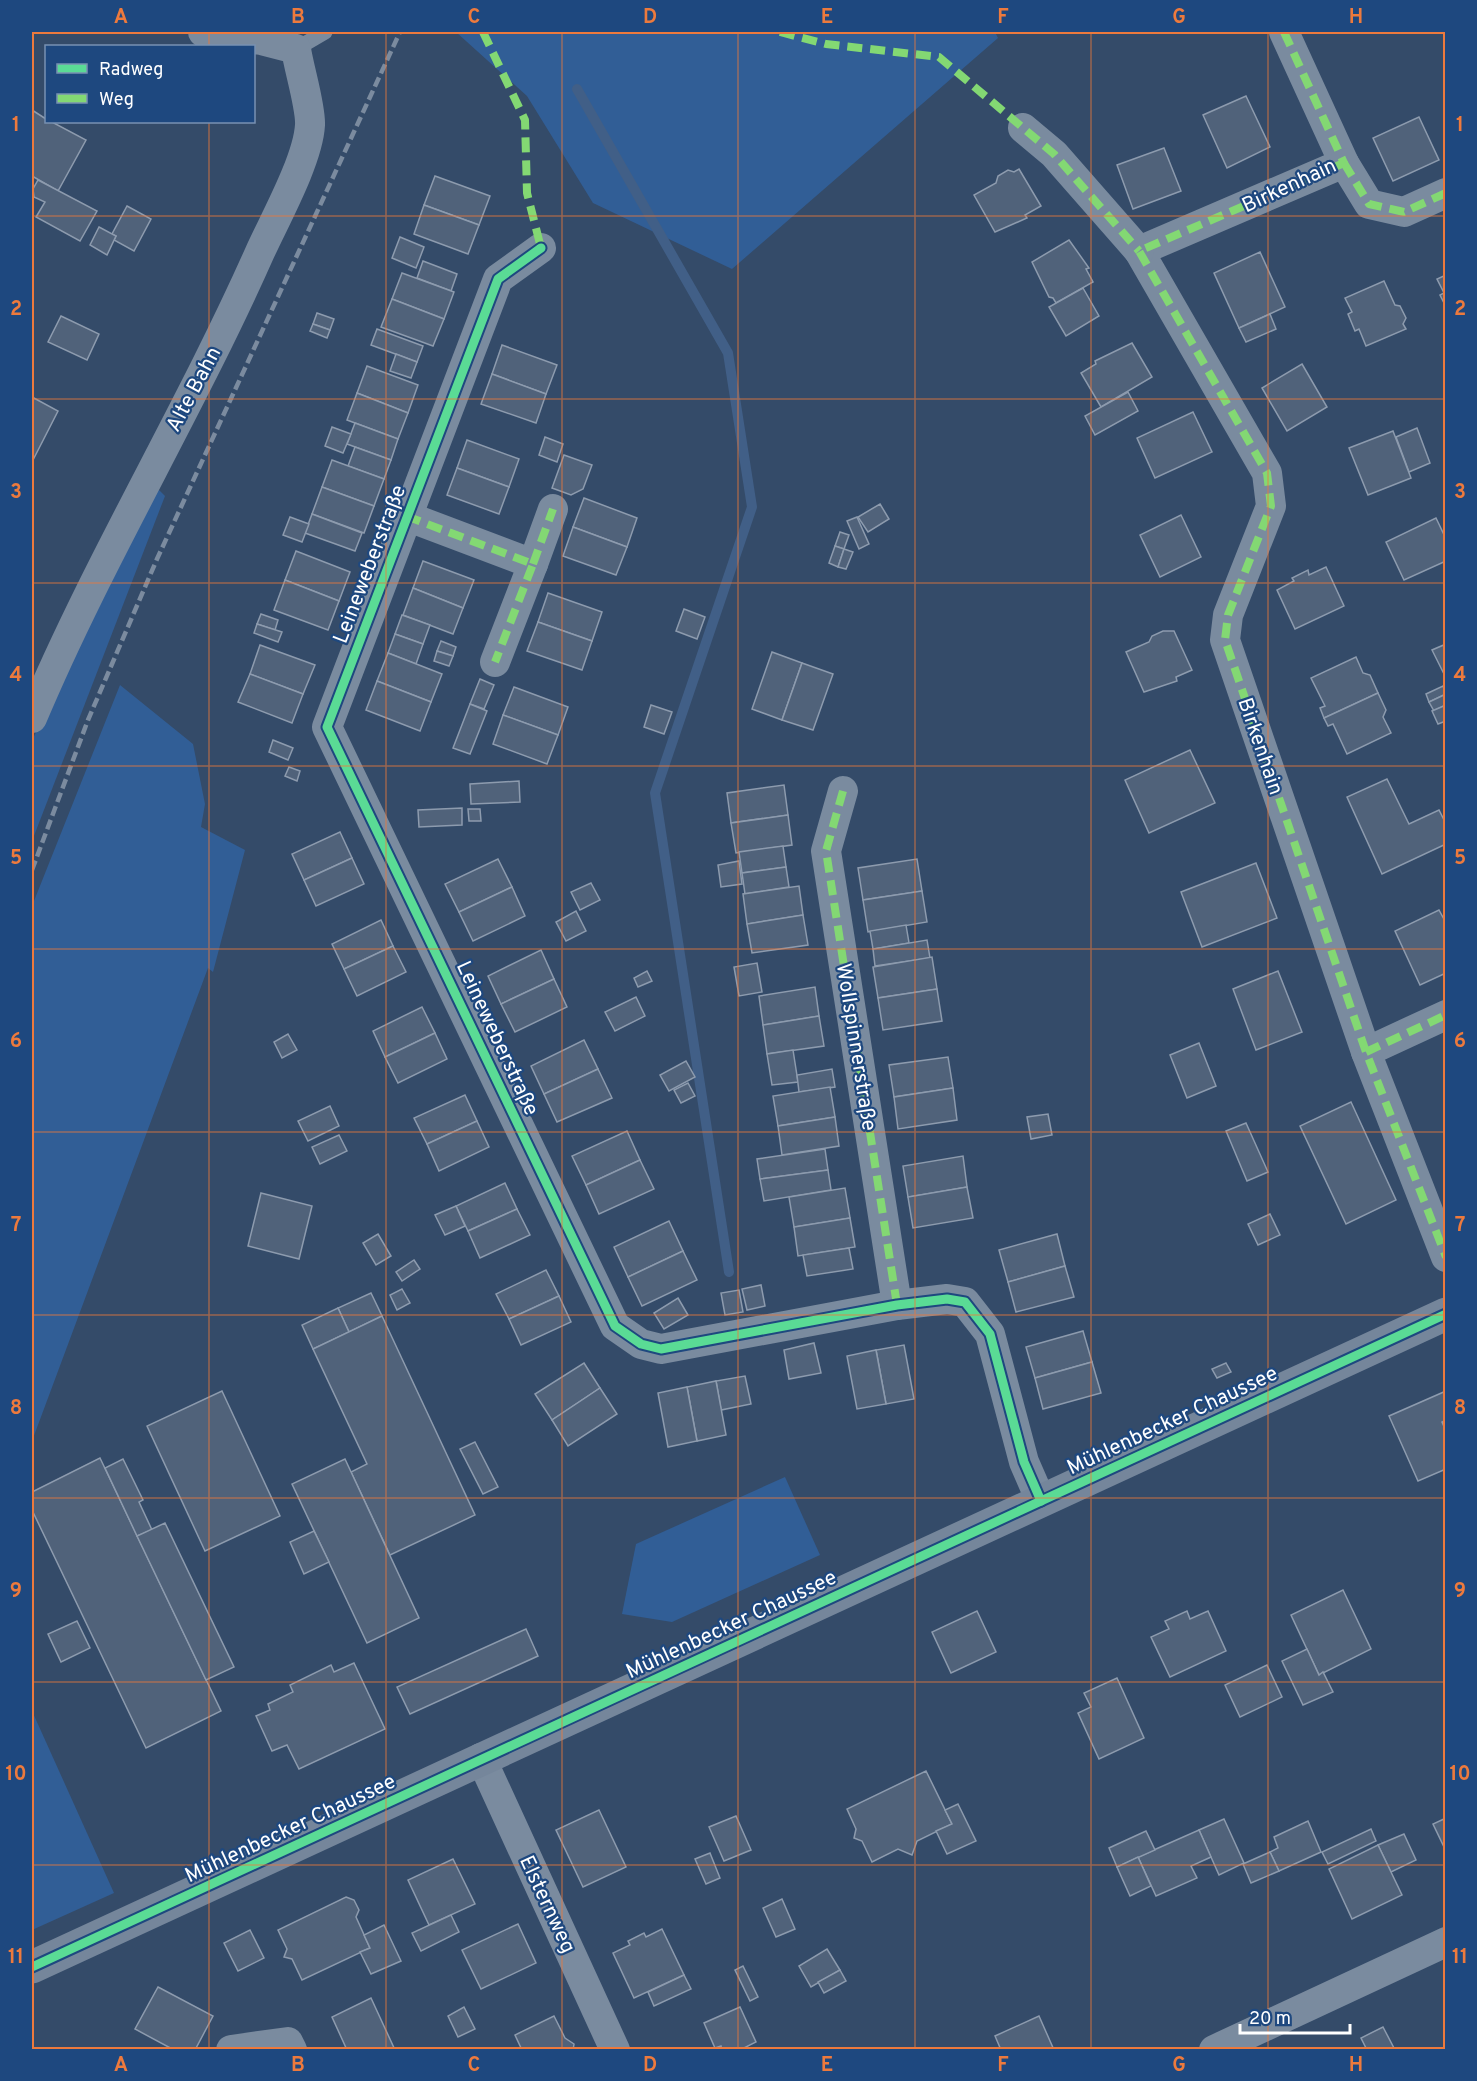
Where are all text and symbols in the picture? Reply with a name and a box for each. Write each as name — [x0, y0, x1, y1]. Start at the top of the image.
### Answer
text: A — [114, 5, 128, 31]
text: B — [291, 5, 305, 31]
text: C — [468, 5, 480, 31]
text: D — [643, 5, 657, 31]
text: E — [821, 5, 833, 31]
text: F — [997, 5, 1009, 31]
text: G — [1172, 5, 1186, 31]
text: H — [1349, 5, 1363, 31]
legend — [45, 45, 255, 123]
text: Radweg — [99, 59, 163, 82]
text: Weg — [99, 89, 134, 112]
text: 1 — [12, 113, 20, 139]
text: 1 — [1456, 113, 1464, 139]
street label: Birkenhain — [1238, 153, 1341, 220]
text: 2 — [10, 297, 22, 323]
text: 2 — [1454, 297, 1466, 323]
street label: Alte Bahn — [161, 342, 228, 437]
text: 3 — [10, 480, 22, 506]
text: 3 — [1454, 480, 1466, 506]
street label: Leineweberstraße — [328, 481, 413, 648]
text: 4 — [10, 663, 22, 689]
text: 4 — [1454, 663, 1466, 689]
street label: Birkenhain — [1230, 694, 1289, 799]
text: 5 — [10, 846, 22, 872]
text: 5 — [1454, 846, 1466, 872]
street label: Leineweberstraße — [449, 957, 544, 1120]
street label: Wollspinnerstraße — [829, 962, 882, 1133]
text: 6 — [10, 1029, 22, 1055]
text: 6 — [1454, 1029, 1466, 1055]
text: 7 — [11, 1213, 21, 1239]
text: 7 — [1455, 1213, 1465, 1239]
street label: Mühlenbecker Chaussee — [1063, 1361, 1282, 1482]
text: 8 — [10, 1396, 22, 1422]
text: 8 — [1454, 1396, 1466, 1422]
street label: Mühlenbecker Chaussee — [622, 1565, 841, 1686]
text: 9 — [10, 1579, 22, 1605]
text: 9 — [1454, 1579, 1466, 1605]
text: 10 — [5, 1762, 27, 1788]
text: 10 — [1449, 1762, 1471, 1788]
street label: Mühlenbecker Chaussee — [181, 1769, 400, 1890]
street label: Elsternweg — [512, 1851, 581, 1958]
text: 11 — [8, 1945, 24, 1971]
text: 11 — [1452, 1945, 1468, 1971]
scale bar — [1240, 1997, 1350, 2035]
text: 20 m — [1249, 2008, 1291, 2031]
text: A — [114, 2053, 128, 2079]
text: B — [291, 2053, 305, 2079]
text: C — [468, 2053, 480, 2079]
text: D — [643, 2053, 657, 2079]
text: E — [821, 2053, 833, 2079]
text: F — [997, 2053, 1009, 2079]
text: G — [1172, 2053, 1186, 2079]
text: H — [1349, 2053, 1363, 2079]

